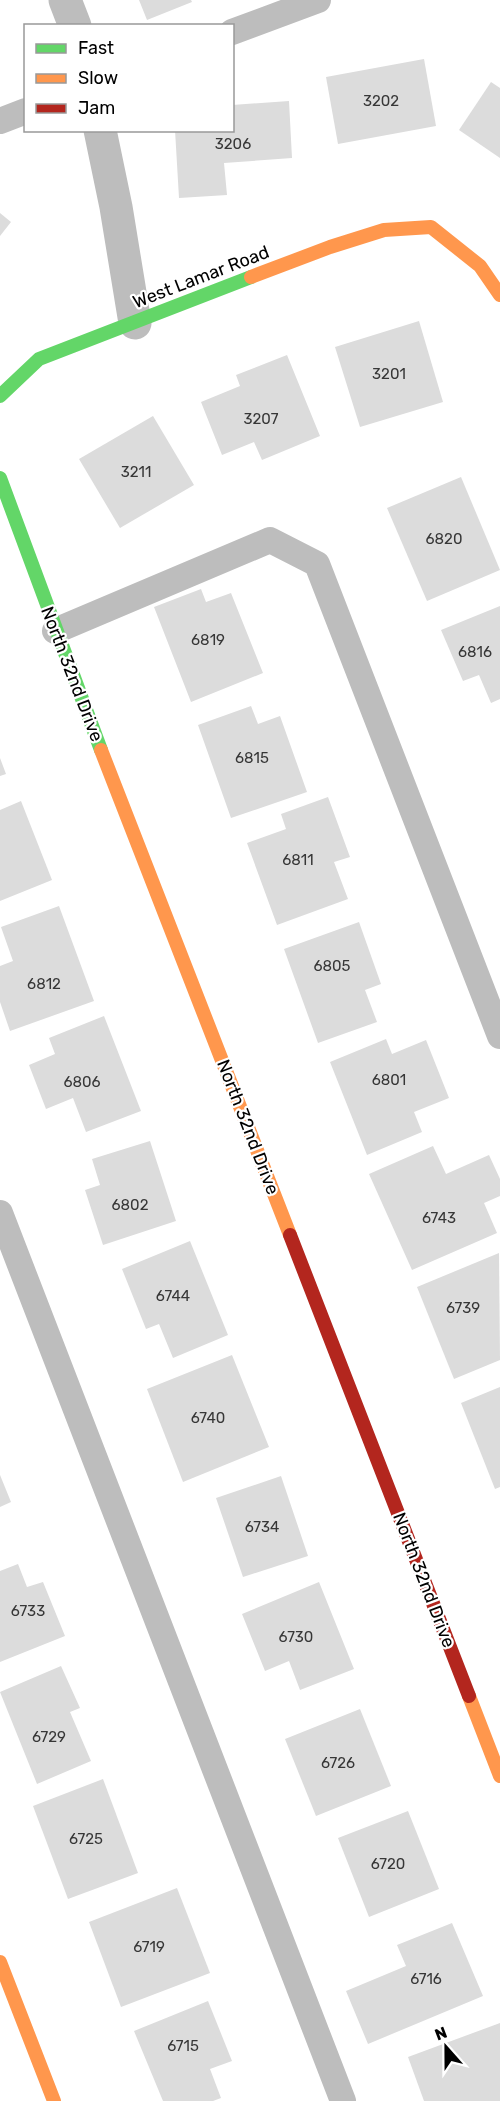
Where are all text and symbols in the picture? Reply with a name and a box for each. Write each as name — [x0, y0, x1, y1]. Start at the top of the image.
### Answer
legend — [24, 24, 234, 132]
text: Fast — [78, 37, 114, 59]
text: Slow — [78, 67, 118, 89]
house number: 3202 — [363, 92, 399, 110]
text: Jam — [78, 97, 115, 119]
house number: 3206 — [215, 135, 251, 153]
street label: West Lamar Road — [130, 241, 272, 313]
house number: 3201 — [372, 365, 406, 383]
house number: 3207 — [243, 410, 279, 428]
house number: 3211 — [121, 463, 151, 481]
house number: 6820 — [426, 530, 462, 548]
street label: North 32nd Drive — [36, 603, 108, 745]
house number: 6819 — [191, 631, 225, 649]
house number: 6816 — [458, 643, 492, 661]
house number: 6815 — [235, 749, 269, 767]
house number: 6811 — [282, 851, 314, 869]
house number: 6805 — [313, 957, 351, 975]
house number: 6812 — [27, 975, 61, 993]
street label: North 32nd Drive — [212, 1056, 284, 1198]
house number: 6801 — [372, 1071, 406, 1089]
house number: 6806 — [63, 1073, 101, 1091]
house number: 6802 — [112, 1196, 149, 1214]
house number: 6743 — [422, 1209, 456, 1227]
house number: 6744 — [156, 1287, 190, 1305]
house number: 6739 — [446, 1299, 480, 1317]
house number: 6740 — [191, 1409, 225, 1427]
street label: North 32nd Drive — [388, 1509, 460, 1651]
house number: 6734 — [245, 1518, 279, 1536]
house number: 6733 — [11, 1602, 45, 1620]
house number: 6730 — [279, 1628, 313, 1646]
house number: 6729 — [32, 1728, 66, 1746]
house number: 6726 — [321, 1754, 355, 1772]
house number: 6725 — [69, 1830, 103, 1848]
house number: 6720 — [371, 1855, 405, 1873]
house number: 6719 — [133, 1938, 165, 1956]
house number: 6716 — [410, 1970, 442, 1988]
north arrow — [416, 2017, 476, 2077]
text: N — [432, 2023, 450, 2044]
house number: 6715 — [167, 2037, 199, 2055]

